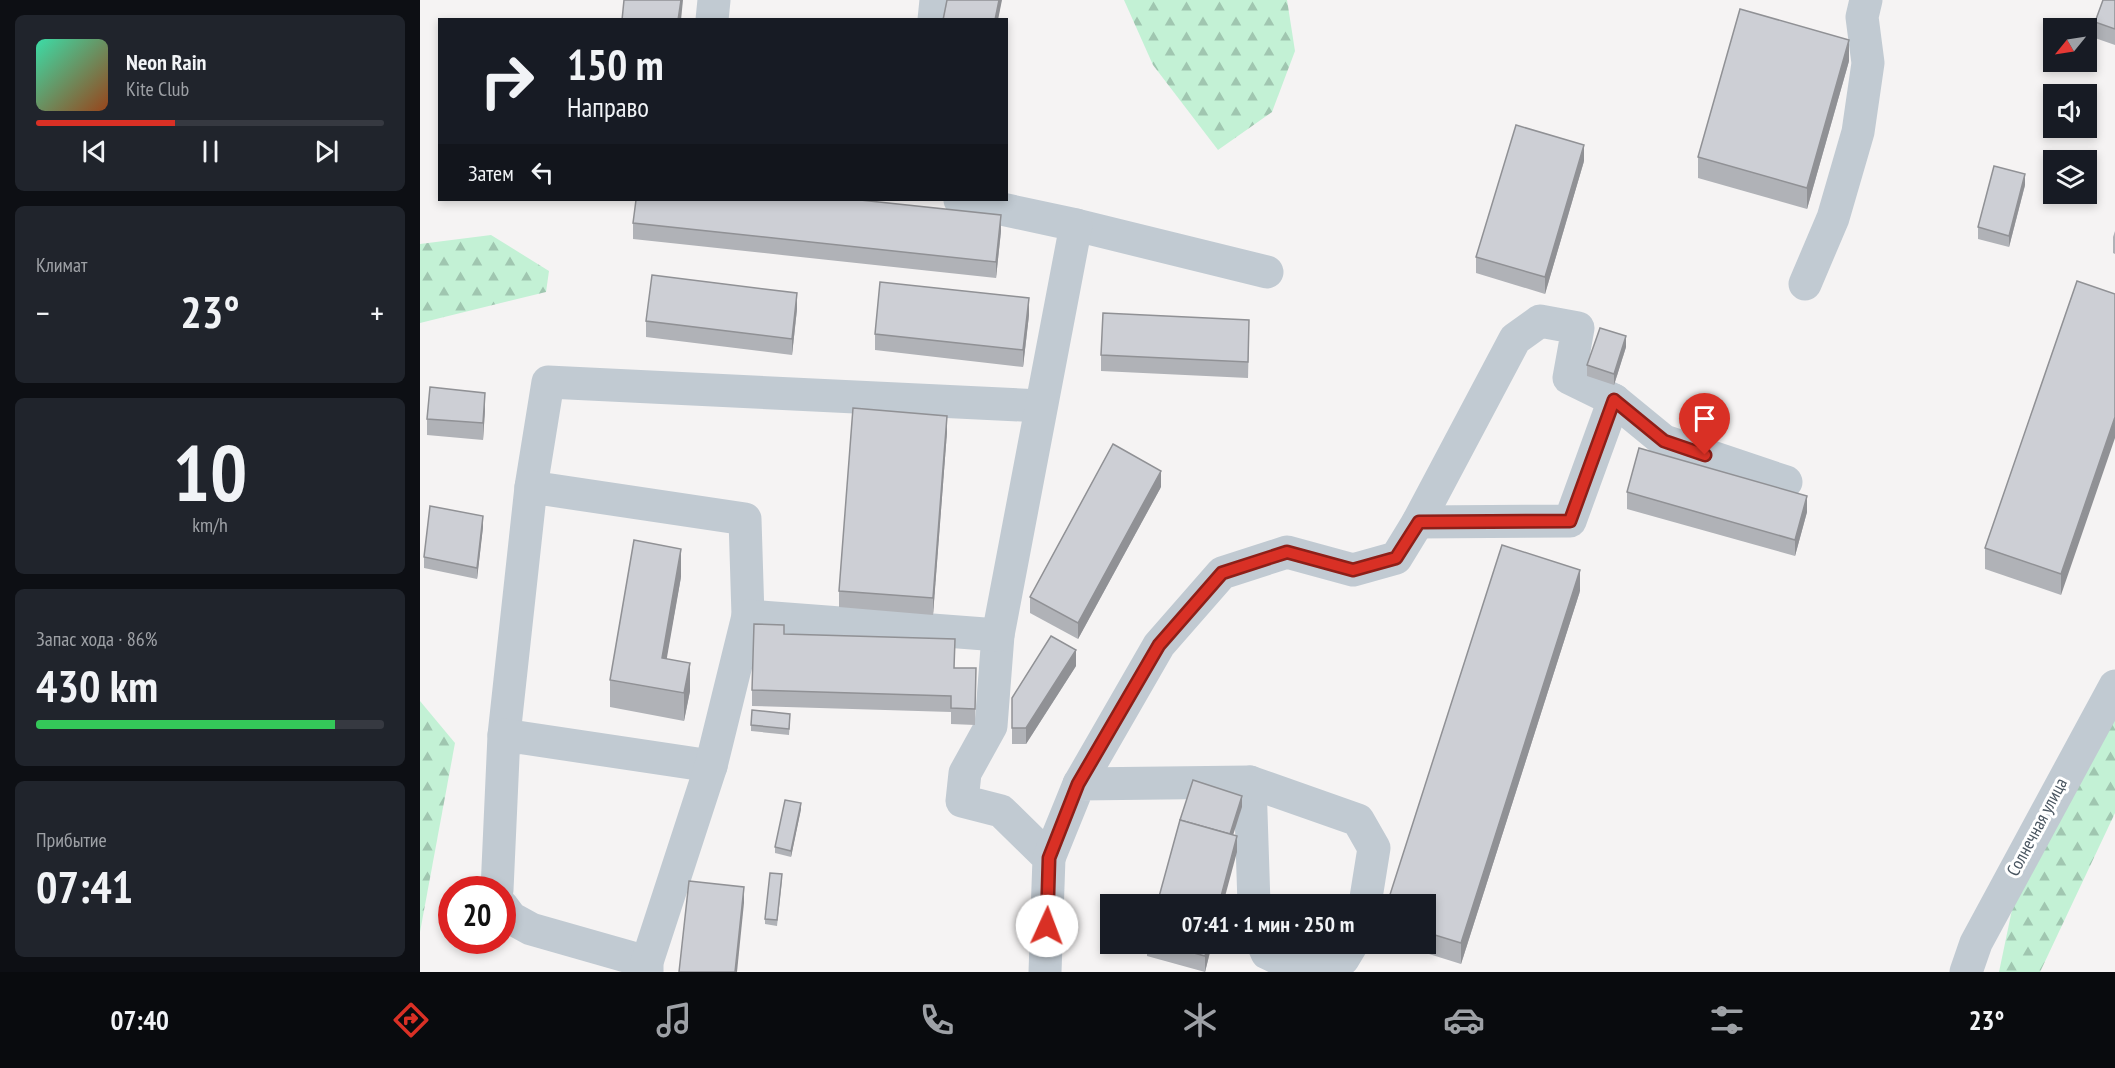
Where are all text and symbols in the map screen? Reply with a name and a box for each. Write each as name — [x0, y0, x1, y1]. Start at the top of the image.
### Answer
north arrow — [2043, 18, 2097, 72]
map controls — [2043, 18, 2097, 204]
text: 150 m — [567, 37, 664, 92]
icon: right — [468, 42, 546, 120]
text: Neon Rain — [126, 48, 206, 76]
text: Kite Club — [126, 76, 189, 102]
button: sound — [2043, 84, 2097, 138]
text: Направо — [567, 90, 649, 124]
icon: previous — [78, 135, 111, 168]
icon: pause — [194, 135, 227, 168]
icon: next — [310, 135, 343, 168]
button: layers — [2043, 150, 2097, 204]
icon: left — [526, 156, 559, 189]
text: Затем — [468, 159, 514, 187]
text: Климат — [36, 252, 87, 278]
text: 23° — [180, 282, 240, 340]
text: − — [36, 291, 50, 334]
text: + — [370, 291, 384, 334]
pin — [1679, 393, 1730, 455]
icon: arrive — [1688, 402, 1721, 435]
text: 10 — [173, 422, 247, 523]
text: km/h — [192, 512, 228, 538]
text: Запас хода · 86% — [36, 626, 157, 652]
text: 430 km — [36, 656, 158, 714]
street label: Солнечная улица — [2001, 774, 2072, 880]
text: Прибытие — [36, 827, 107, 853]
text: 07:41 — [36, 857, 133, 915]
speed limit sign: 20 — [438, 876, 516, 954]
position arrow — [1015, 894, 1079, 958]
text: 07:41 · 1 мин · 250 m — [1182, 910, 1354, 938]
icon: directions — [390, 999, 432, 1041]
icon: music — [653, 999, 695, 1041]
icon: phone — [916, 999, 958, 1041]
icon: climate — [1179, 999, 1221, 1041]
icon: car — [1443, 999, 1485, 1041]
icon: filters — [1706, 999, 1748, 1041]
text: 07:40 — [111, 1003, 169, 1037]
text: 23° — [1969, 1003, 2004, 1037]

